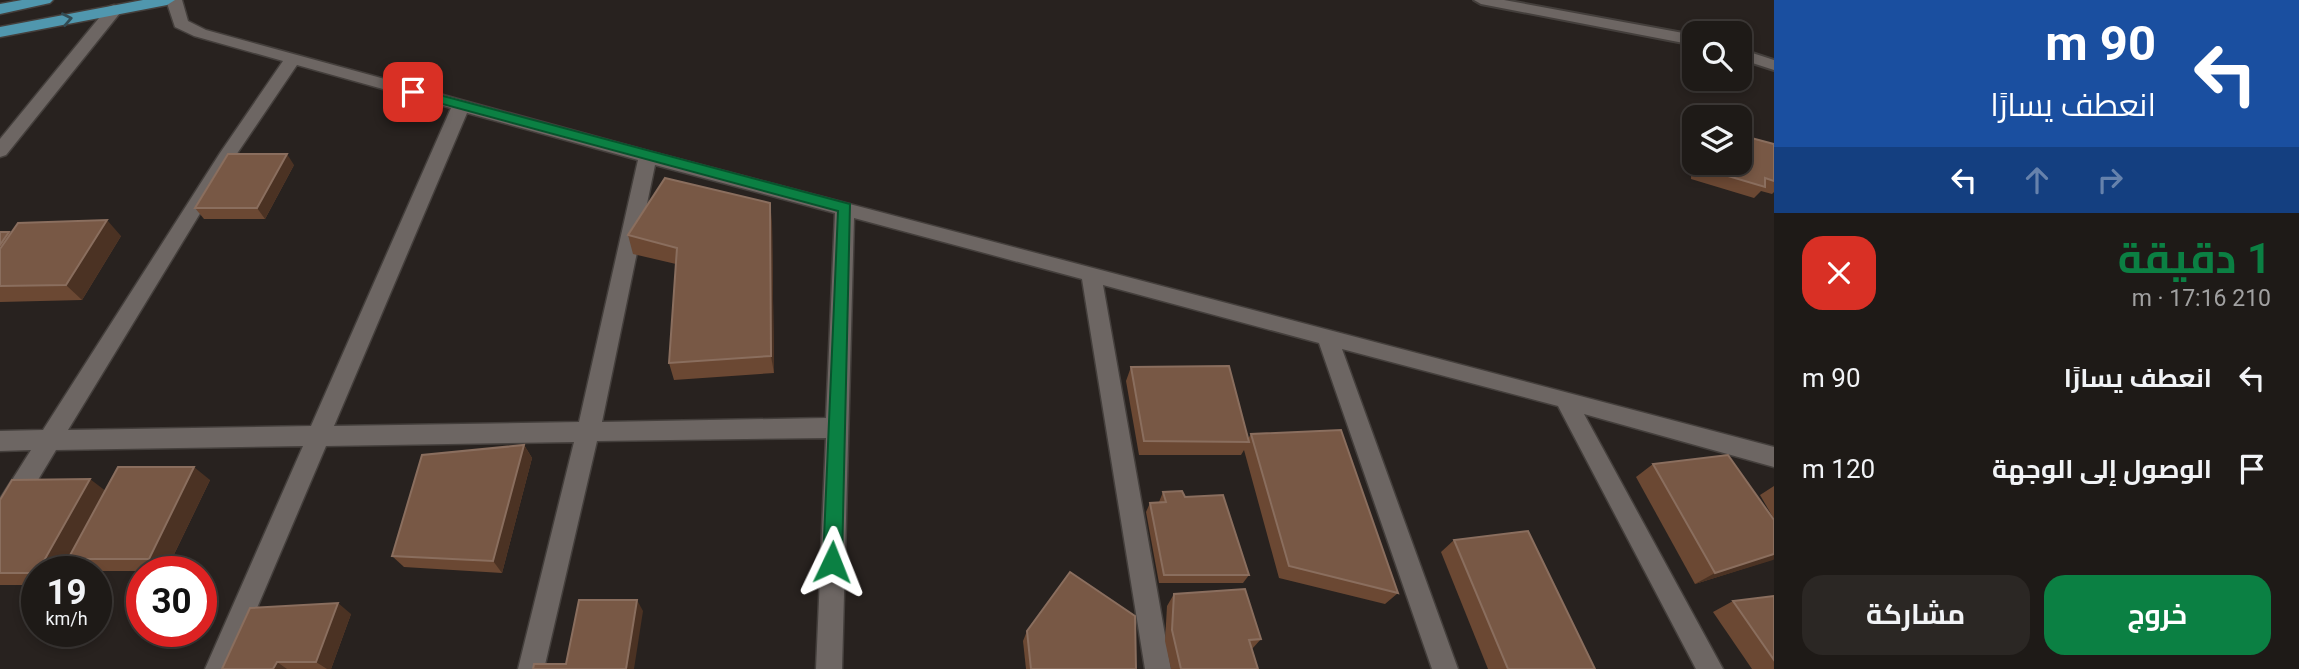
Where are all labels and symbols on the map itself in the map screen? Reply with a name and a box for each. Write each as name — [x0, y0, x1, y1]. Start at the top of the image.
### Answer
one-way arrow — [61, 13, 73, 28]
pin — [383, 62, 443, 122]
position arrow — [795, 525, 869, 599]
speed limit sign: 30 — [126, 556, 217, 647]

